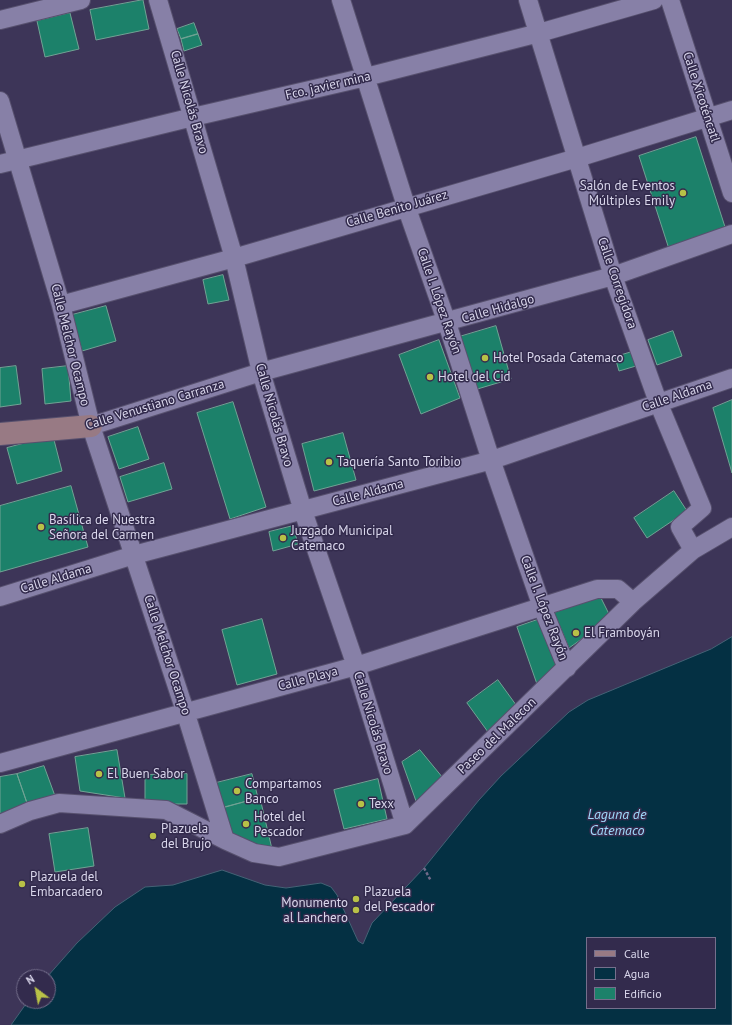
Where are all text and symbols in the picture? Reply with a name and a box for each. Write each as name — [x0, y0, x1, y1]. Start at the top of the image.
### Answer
street label: Calle Nicolás Bravo — [167, 49, 211, 155]
street label: Calle Xicoténcatl — [679, 50, 723, 144]
street label: Fco. javier mina — [284, 69, 372, 103]
place label: Salón de Eventos Múltiples Emily — [580, 178, 675, 209]
street label: Calle Benito Juárez — [345, 187, 449, 231]
marker: Salón de Eventos Múltiples Emily — [678, 188, 688, 198]
street label: Calle Corregidora — [594, 235, 640, 331]
street label: Calle I. López Rayón — [414, 246, 464, 356]
street label: Calle Melchor Ocampo — [47, 282, 93, 408]
street label: Calle Hidalgo — [460, 291, 536, 327]
place label: Hotel Posada Catemaco — [493, 350, 623, 366]
marker: Hotel Posada Catemaco — [480, 353, 490, 363]
street label: Calle Nicolás Bravo — [252, 362, 296, 468]
place label: Hotel del Cid — [438, 369, 511, 385]
marker: Hotel del Cid — [425, 372, 435, 382]
street label: Calle Venustiano Carranza — [84, 376, 226, 434]
street label: Calle Aldama — [640, 377, 714, 415]
place label: Taquería Santo Toribio — [337, 454, 461, 470]
marker: Taquería Santo Toribio — [324, 457, 334, 467]
street label: Calle Aldama — [331, 476, 405, 510]
place label: Basílica de Nuestra Señora del Carmen — [49, 512, 155, 543]
marker: Basílica de Nuestra Señora del Carmen — [36, 522, 46, 532]
place label: Juzgado Municipal Catemaco — [291, 523, 393, 554]
marker: Juzgado Municipal Catemaco — [278, 533, 288, 543]
street label: Calle I. López Rayón — [517, 553, 571, 663]
street label: Calle Aldama — [19, 561, 93, 597]
street label: Calle Melchor Ocampo — [140, 593, 194, 717]
place label: El Framboyán — [584, 625, 660, 641]
marker: El Framboyán — [571, 628, 581, 638]
street label: Calle Playa — [276, 664, 340, 694]
street label: Calle Nicolás Bravo — [350, 670, 396, 776]
street label: Paseo del Malecon — [454, 695, 540, 777]
place label: El Buen Sabor — [107, 766, 185, 782]
marker: El Buen Sabor — [94, 769, 104, 779]
place label: Compartamos Banco — [245, 776, 322, 807]
marker: Compartamos Banco — [232, 786, 242, 796]
place label: Texx — [369, 796, 394, 812]
marker: Texx — [356, 799, 366, 809]
water label: Laguna de Catemaco — [588, 807, 646, 840]
place label: Hotel del Pescador — [254, 809, 305, 840]
marker: Hotel del Pescador — [241, 819, 251, 829]
place label: Plazuela del Brujo — [161, 821, 211, 852]
marker: Plazuela del Brujo — [148, 831, 158, 841]
place label: Plazuela del Embarcadero — [30, 869, 103, 900]
marker: Plazuela del Embarcadero — [17, 879, 27, 889]
place label: Plazuela del Pescador — [364, 884, 434, 915]
marker: Plazuela del Pescador — [351, 894, 361, 904]
place label: Monumento al Lanchero — [281, 895, 348, 926]
marker: Monumento al Lanchero — [351, 905, 361, 915]
legend — [586, 937, 716, 1009]
text: Calle — [624, 946, 650, 961]
text: Agua — [624, 966, 650, 981]
north arrow — [16, 969, 56, 1009]
text: N — [23, 972, 37, 988]
text: Edificio — [624, 986, 662, 1001]

